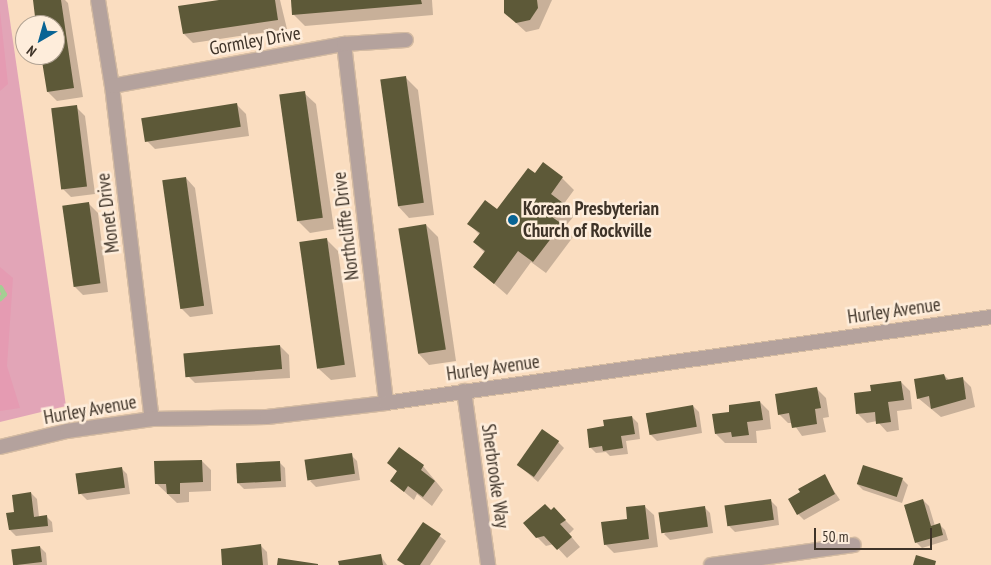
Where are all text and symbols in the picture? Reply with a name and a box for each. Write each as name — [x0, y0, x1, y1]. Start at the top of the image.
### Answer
north arrow — [15, 15, 65, 65]
street label: Gormley Drive — [207, 22, 303, 60]
text: N — [23, 42, 40, 60]
street label: Northcliffe Drive — [328, 171, 364, 281]
street label: Monet Drive — [92, 172, 124, 254]
place label: Korean Presbyterian Church of Rockville — [523, 198, 659, 242]
marker: Korean Presbyterian Church of Rockville — [507, 214, 519, 226]
street label: Hurley Avenue — [845, 293, 943, 329]
street label: Hurley Avenue — [444, 350, 542, 386]
street label: Hurley Avenue — [41, 391, 139, 429]
street label: Sherbrooke Way — [476, 422, 514, 530]
scale bar — [816, 518, 934, 550]
text: 50 m — [822, 527, 848, 546]

